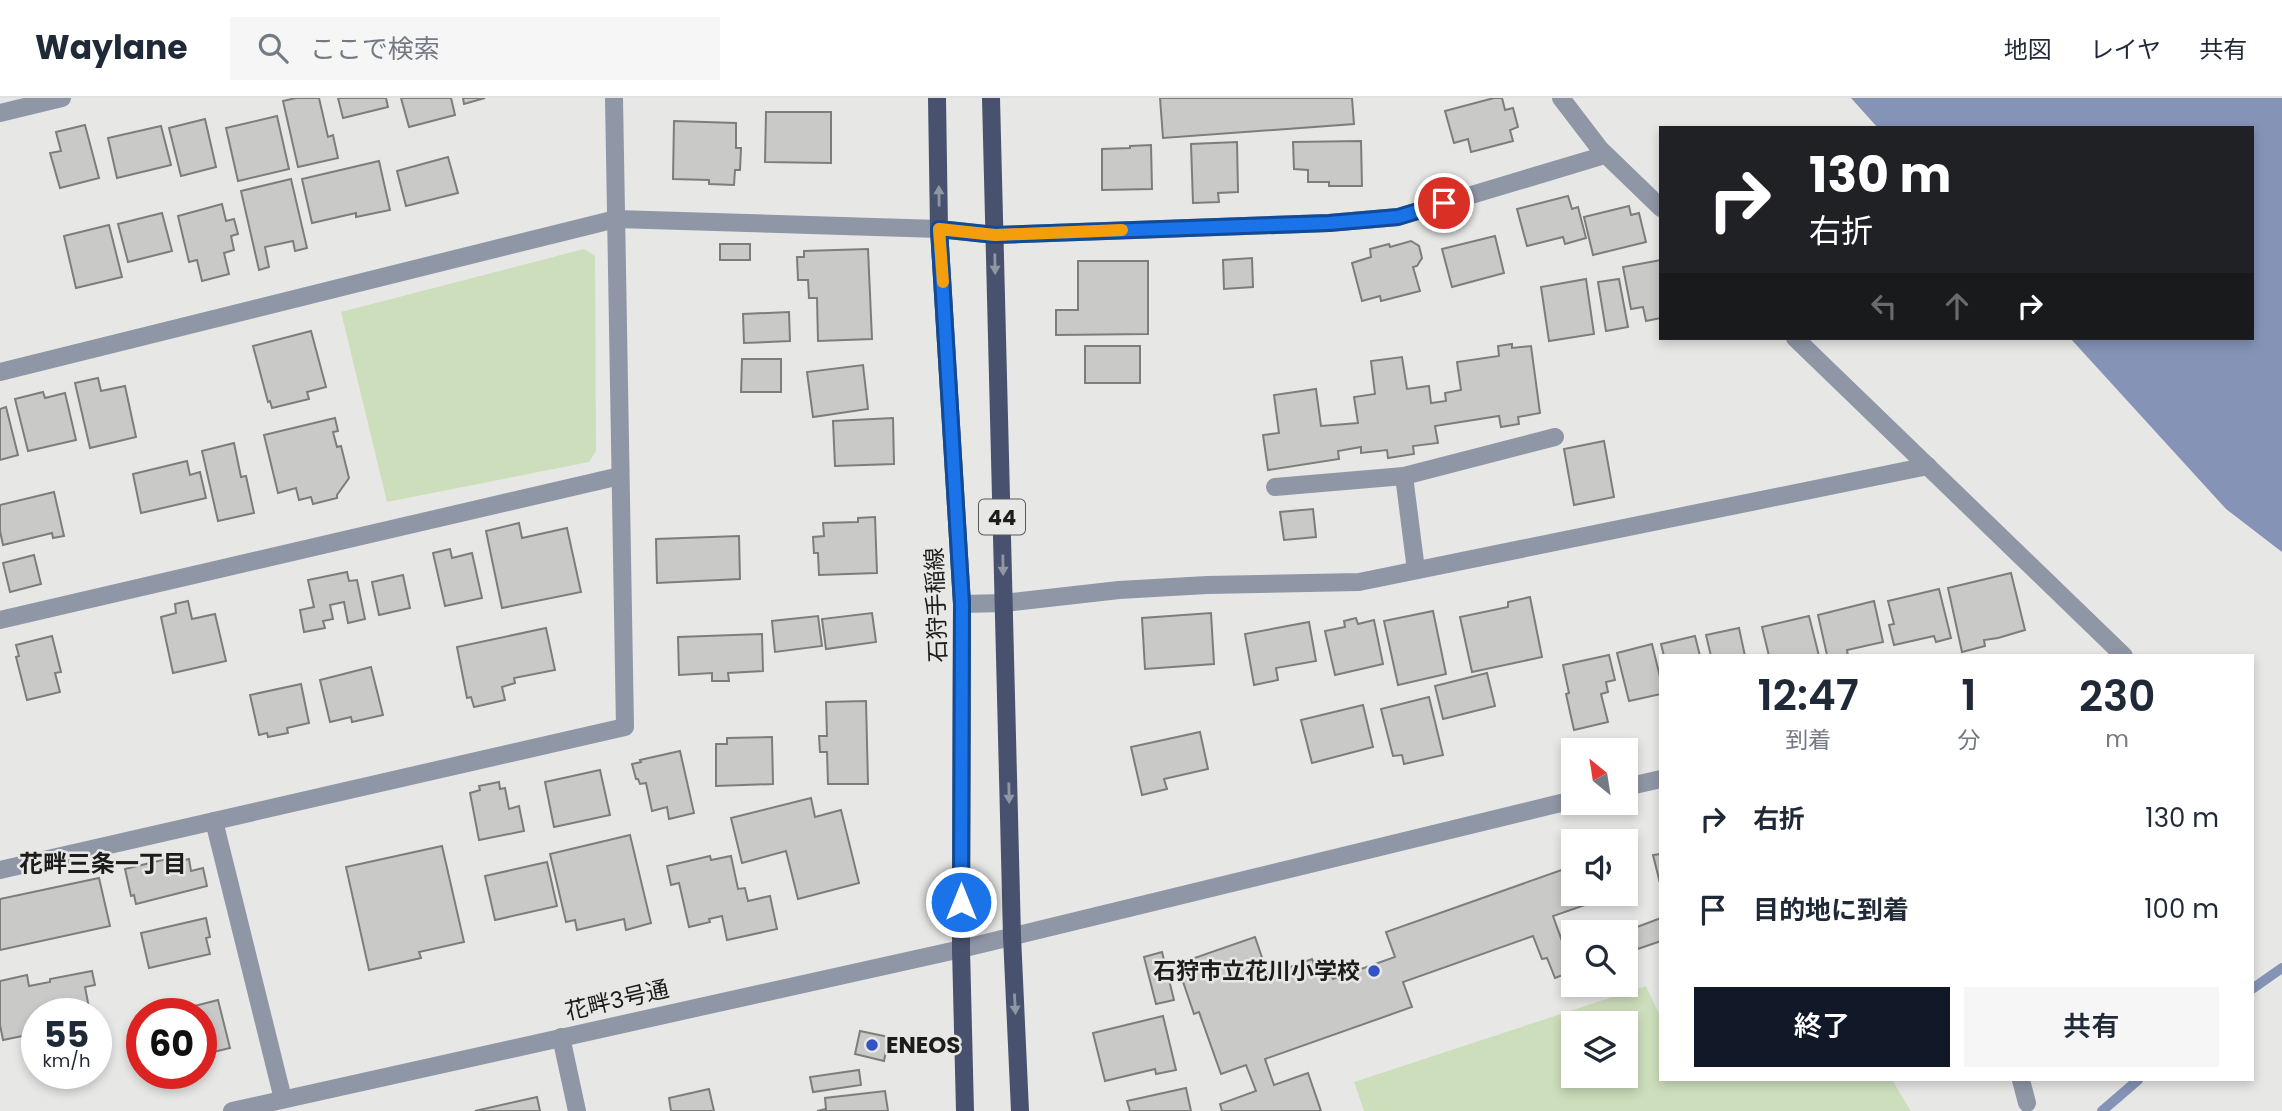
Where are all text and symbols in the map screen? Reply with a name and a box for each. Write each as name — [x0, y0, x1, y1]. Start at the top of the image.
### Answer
search box — [230, 17, 720, 80]
text: Waylane — [35, 24, 188, 71]
icon: search — [254, 29, 292, 67]
text: ここで検索 — [310, 31, 440, 67]
text: 地図 — [2004, 33, 2052, 66]
text: レイヤ — [2090, 33, 2161, 66]
text: 共有 — [2199, 33, 2247, 66]
text: 130 m — [1809, 141, 1951, 209]
icon: right — [1694, 154, 1785, 245]
pin — [1414, 173, 1474, 233]
one-way arrow — [933, 184, 945, 206]
icon: arrive — [1425, 184, 1463, 222]
text: 右折 — [1809, 208, 1873, 253]
one-way arrow — [990, 253, 1001, 275]
icon: left — [1865, 287, 1903, 325]
icon: ahead — [1938, 287, 1976, 325]
icon: right — [2011, 287, 2049, 325]
road number: 44 — [979, 500, 1025, 534]
street label: 石狩手稲線 — [918, 547, 954, 663]
one-way arrow — [997, 554, 1009, 576]
text: 12:47 — [1758, 666, 1859, 725]
text: 1 — [1961, 666, 1976, 725]
text: 230 — [2079, 667, 2155, 726]
text: m — [2105, 723, 2129, 755]
text: 到着 — [1785, 724, 1831, 756]
text: 分 — [1957, 724, 1980, 756]
north arrow — [1561, 738, 1638, 816]
map controls — [1561, 738, 1638, 1088]
one-way arrow — [1003, 782, 1015, 804]
icon: right — [1694, 800, 1732, 838]
text: 130 m — [2145, 800, 2219, 836]
text: 右折 — [1753, 801, 1805, 837]
button: sound — [1561, 829, 1638, 906]
district label: 花畔三条一丁目 — [19, 847, 187, 880]
position arrow — [924, 865, 998, 939]
icon: arrive — [1694, 891, 1732, 929]
text: 100 m — [2144, 891, 2219, 927]
text: 目的地に到着 — [1753, 892, 1909, 928]
button: search — [1561, 920, 1638, 997]
place label: 石狩市立花川小学校 — [1153, 955, 1360, 987]
marker: 石狩市立花川小学校 — [1366, 963, 1382, 979]
street label: 花畔3号通 — [562, 973, 672, 1027]
button: 終了 — [1694, 987, 1950, 1067]
button: 共有 — [1964, 987, 2219, 1067]
one-way arrow — [1010, 993, 1021, 1015]
speed limit sign: 60 — [126, 998, 217, 1089]
text: 55 — [44, 1010, 89, 1059]
button: layers — [1561, 1011, 1638, 1088]
place label: ENEOS — [886, 1029, 960, 1061]
marker: ENEOS — [864, 1037, 880, 1053]
text: km/h — [43, 1048, 90, 1073]

